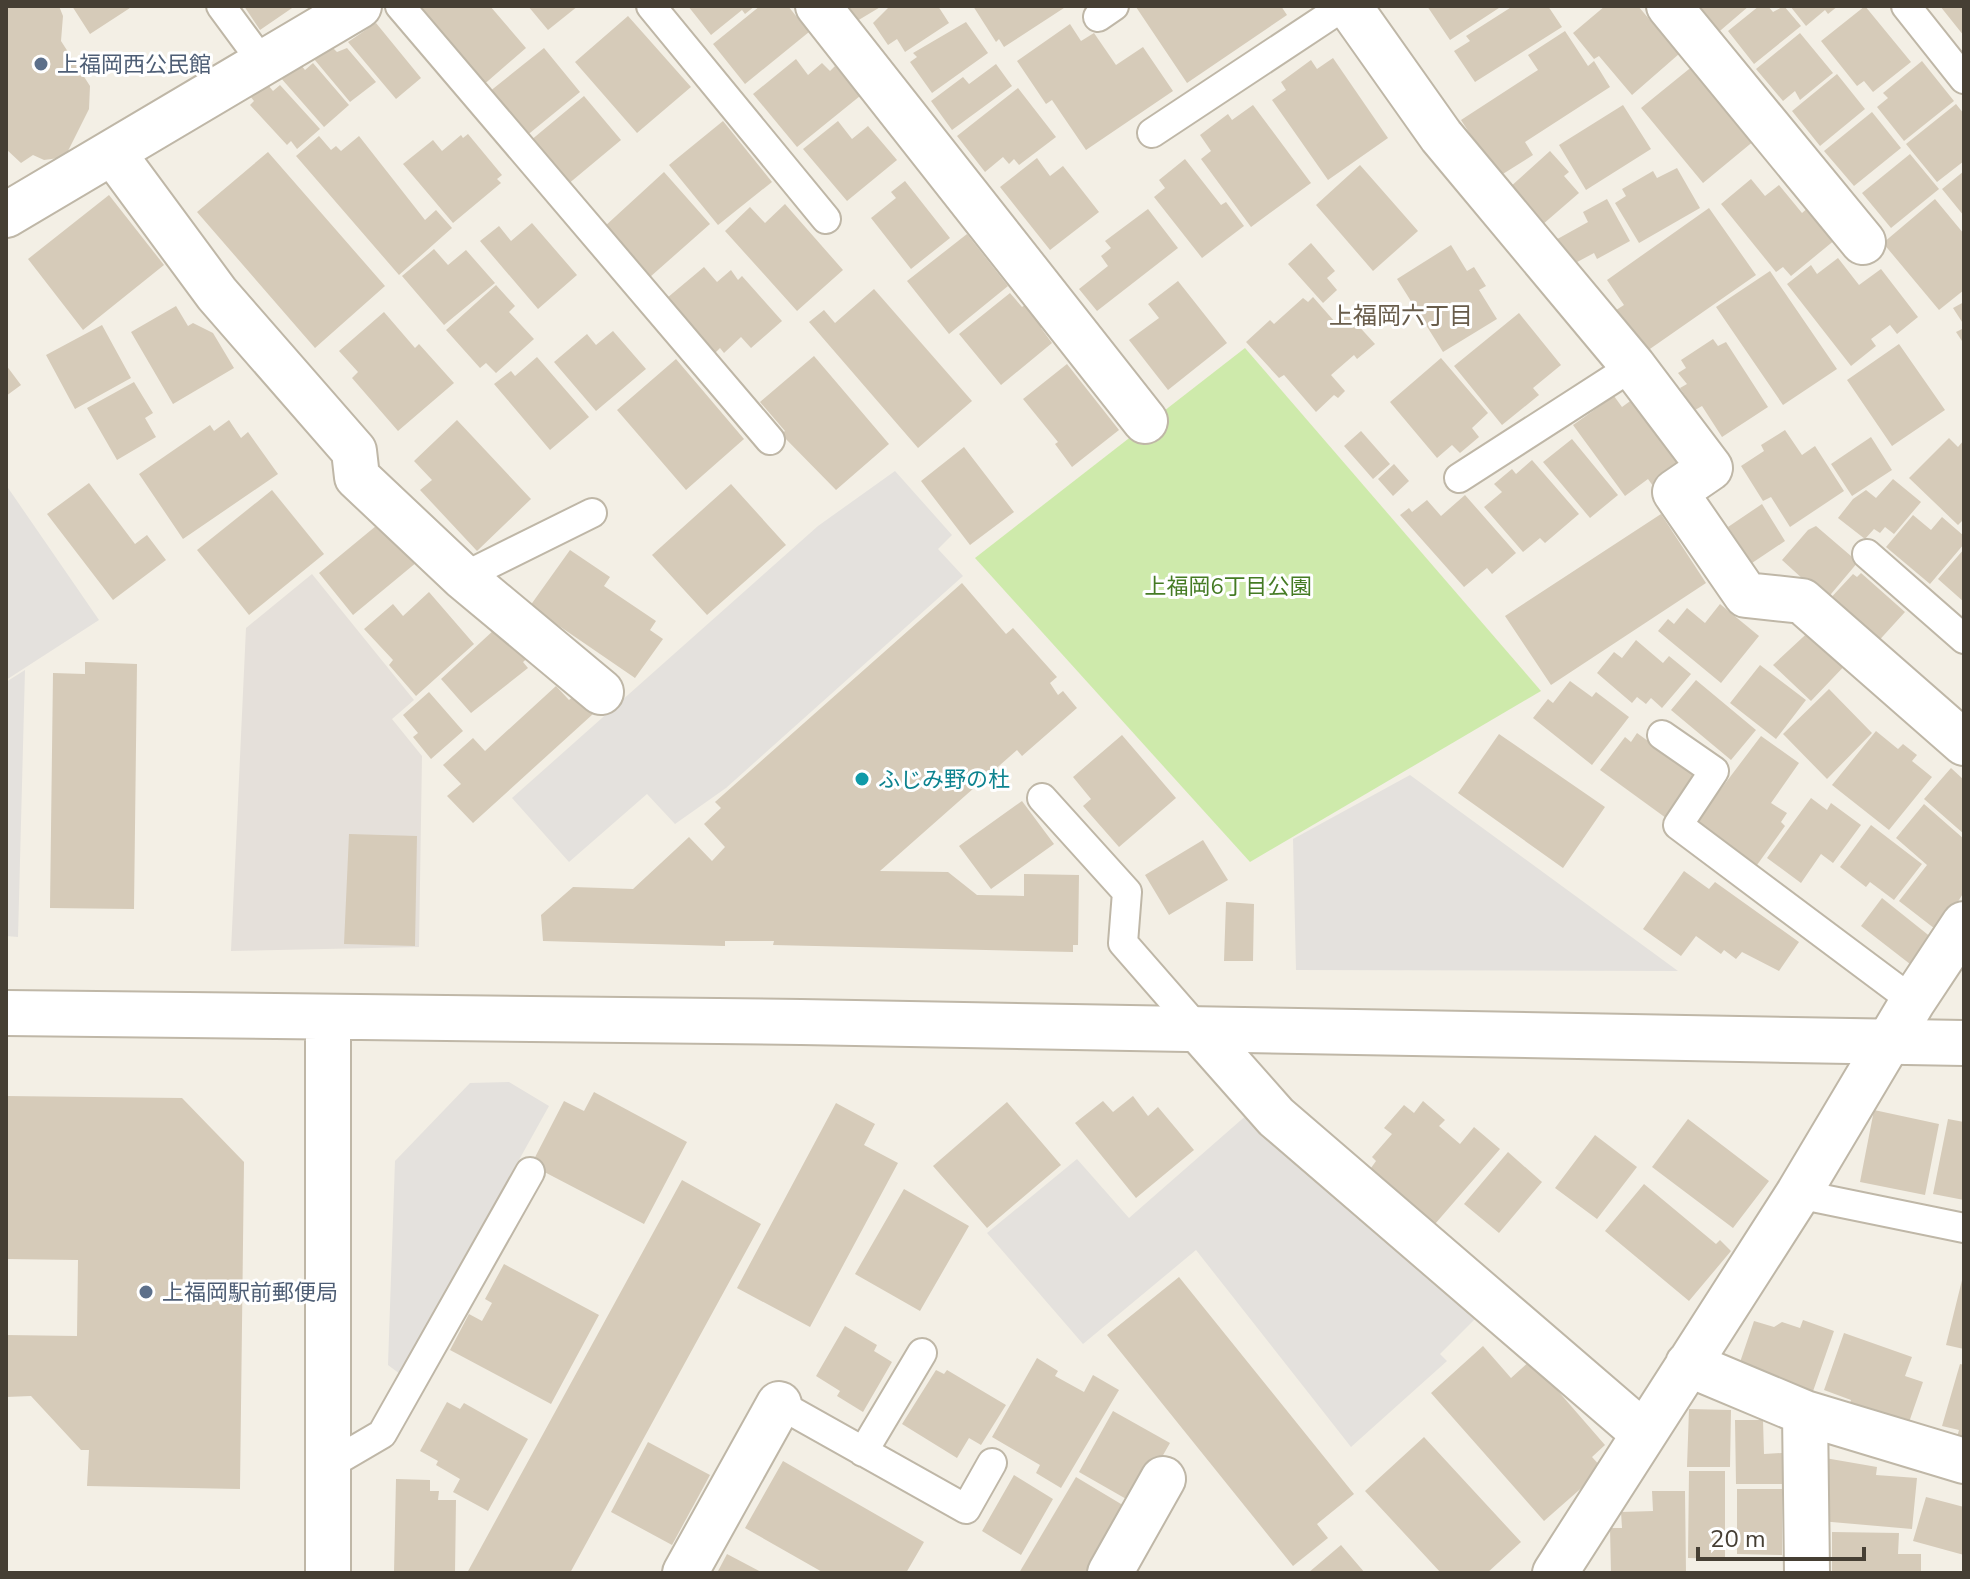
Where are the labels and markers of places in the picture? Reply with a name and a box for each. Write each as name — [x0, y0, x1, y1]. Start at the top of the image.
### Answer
place label: 上福岡西公民館 — [57, 50, 211, 80]
marker: 上福岡西公民館 — [32, 55, 50, 73]
place label: ふじみ野の杜 — [878, 765, 1010, 795]
marker: ふじみ野の杜 — [853, 770, 871, 788]
place label: 上福岡駅前郵便局 — [162, 1278, 338, 1308]
marker: 上福岡駅前郵便局 — [137, 1283, 155, 1301]

